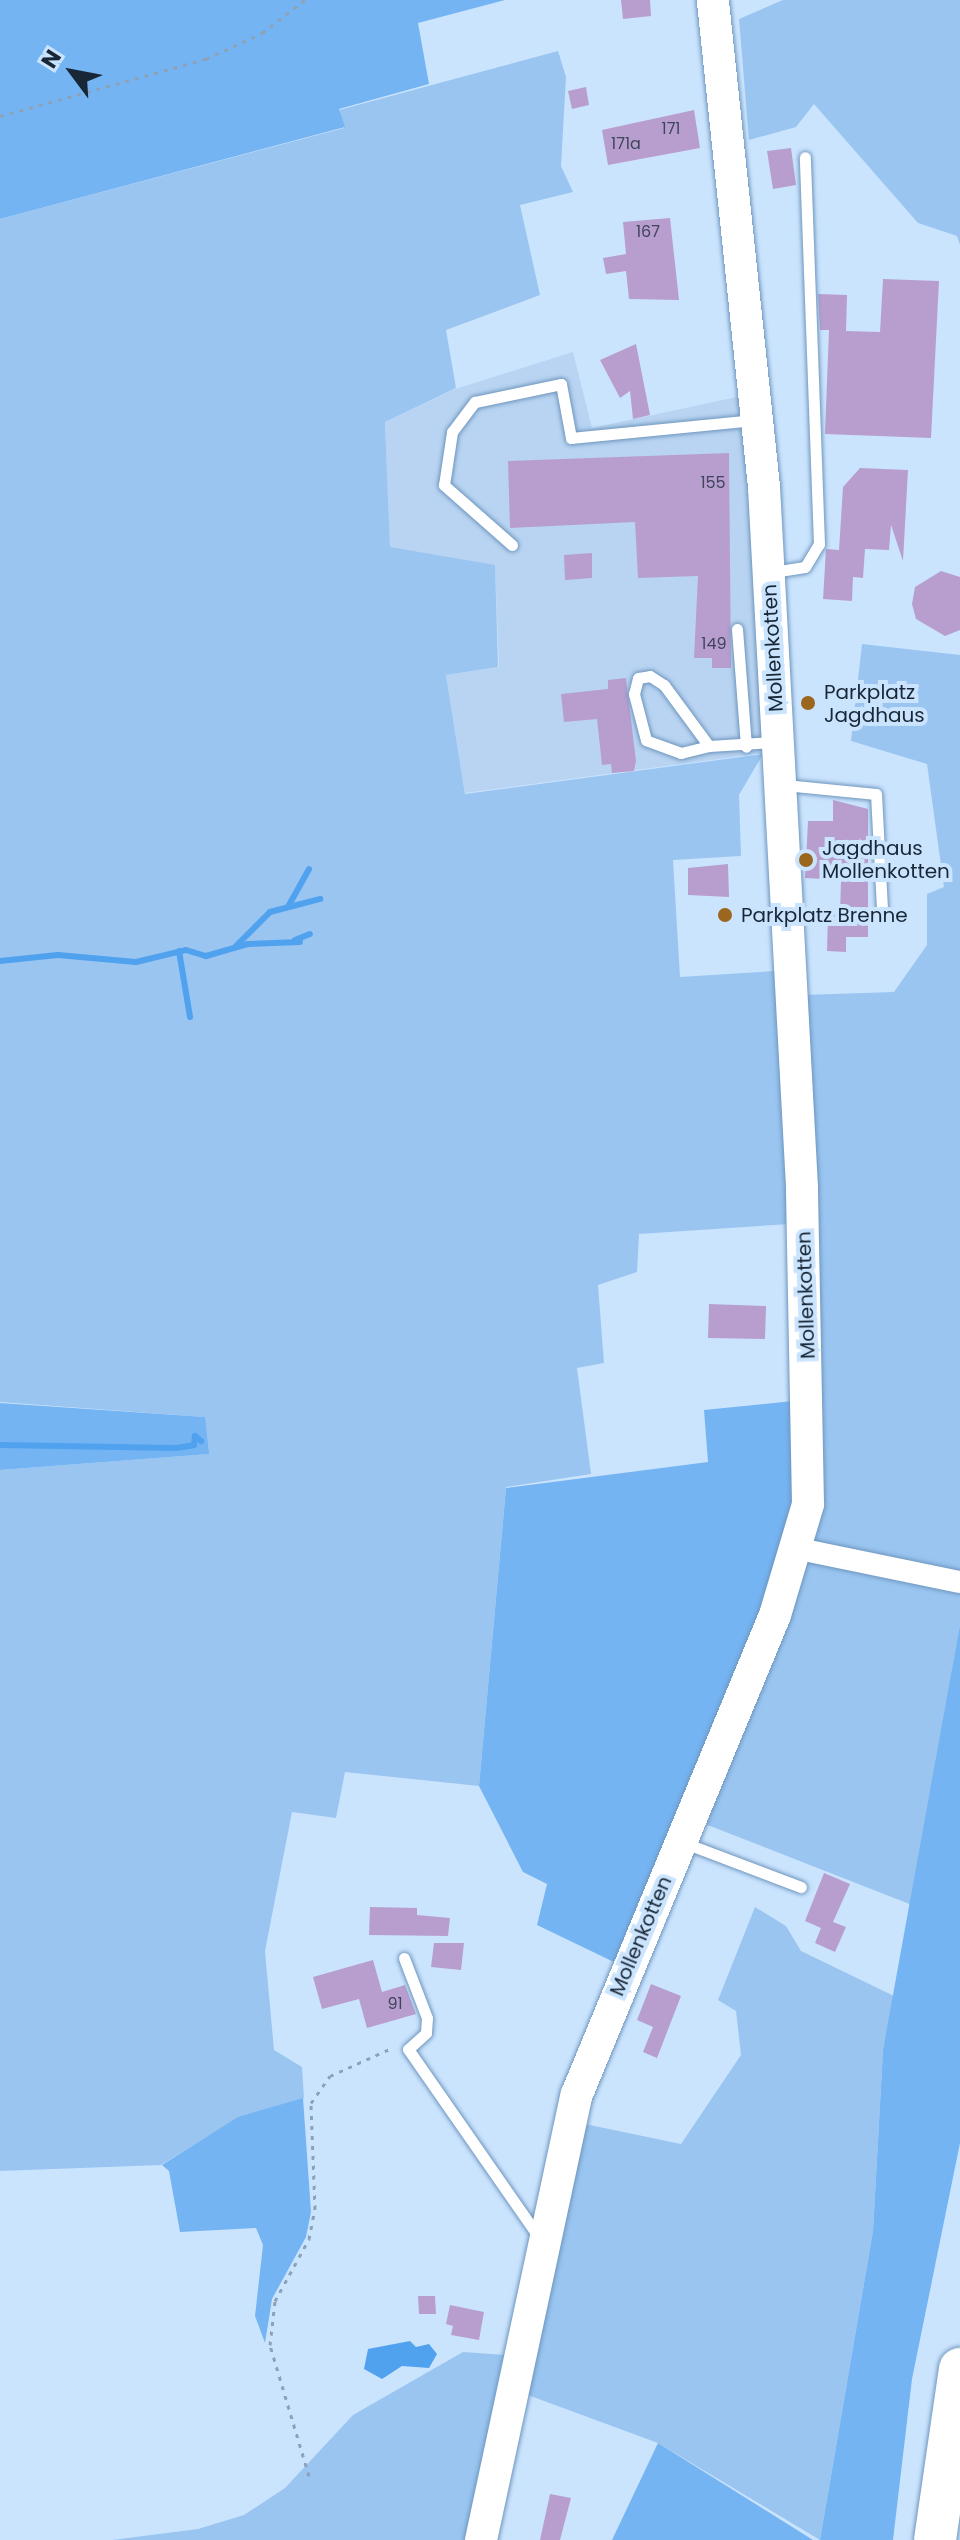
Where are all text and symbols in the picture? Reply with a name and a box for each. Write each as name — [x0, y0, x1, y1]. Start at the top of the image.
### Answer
north arrow — [32, 32, 112, 112]
text: N — [34, 44, 69, 74]
house number: 171 — [662, 119, 680, 139]
house number: 171a — [611, 134, 641, 154]
house number: 167 — [636, 222, 660, 242]
house number: 155 — [700, 473, 726, 493]
street label: Mollenkotten — [758, 583, 788, 713]
house number: 149 — [701, 634, 727, 654]
place label: Parkplatz Jagdhaus — [824, 680, 925, 727]
marker: Parkplatz Jagdhaus — [799, 694, 817, 712]
place label: Jagdhaus Mollenkotten — [822, 836, 950, 883]
marker: Jagdhaus Mollenkotten — [797, 851, 815, 869]
place label: Parkplatz Brenne — [741, 903, 908, 927]
marker: Parkplatz Brenne — [716, 906, 734, 924]
street label: Mollenkotten — [792, 1231, 820, 1359]
street label: Mollenkotten — [605, 1872, 677, 2000]
house number: 91 — [387, 1994, 403, 2014]

